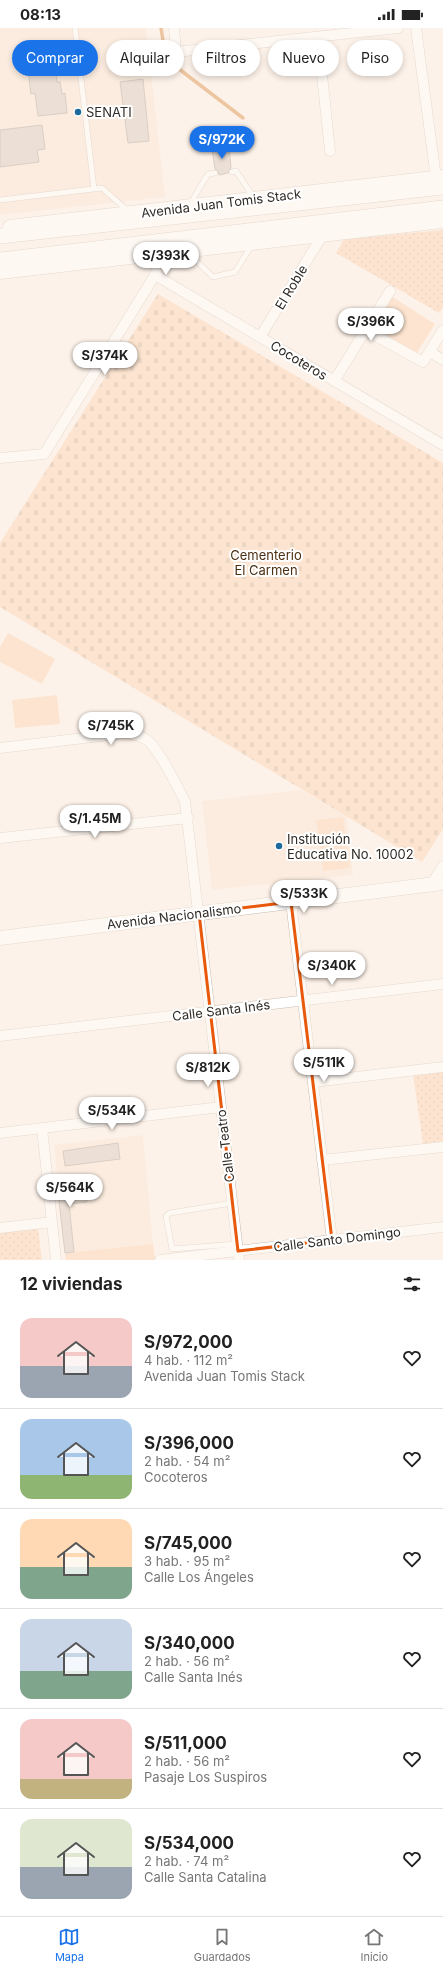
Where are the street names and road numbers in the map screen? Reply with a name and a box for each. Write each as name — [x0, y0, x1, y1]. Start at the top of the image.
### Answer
street label: Avenida Juan Tomis Stack — [140, 185, 302, 221]
street label: El Roble — [271, 262, 311, 312]
street label: Cocoteros — [268, 337, 330, 383]
street label: Avenida Nacionalismo — [106, 900, 242, 932]
street label: Calle Santa Inés — [171, 996, 271, 1024]
street label: Calle Teatro — [213, 1108, 237, 1183]
street label: Calle Santo Domingo — [272, 1223, 402, 1255]

